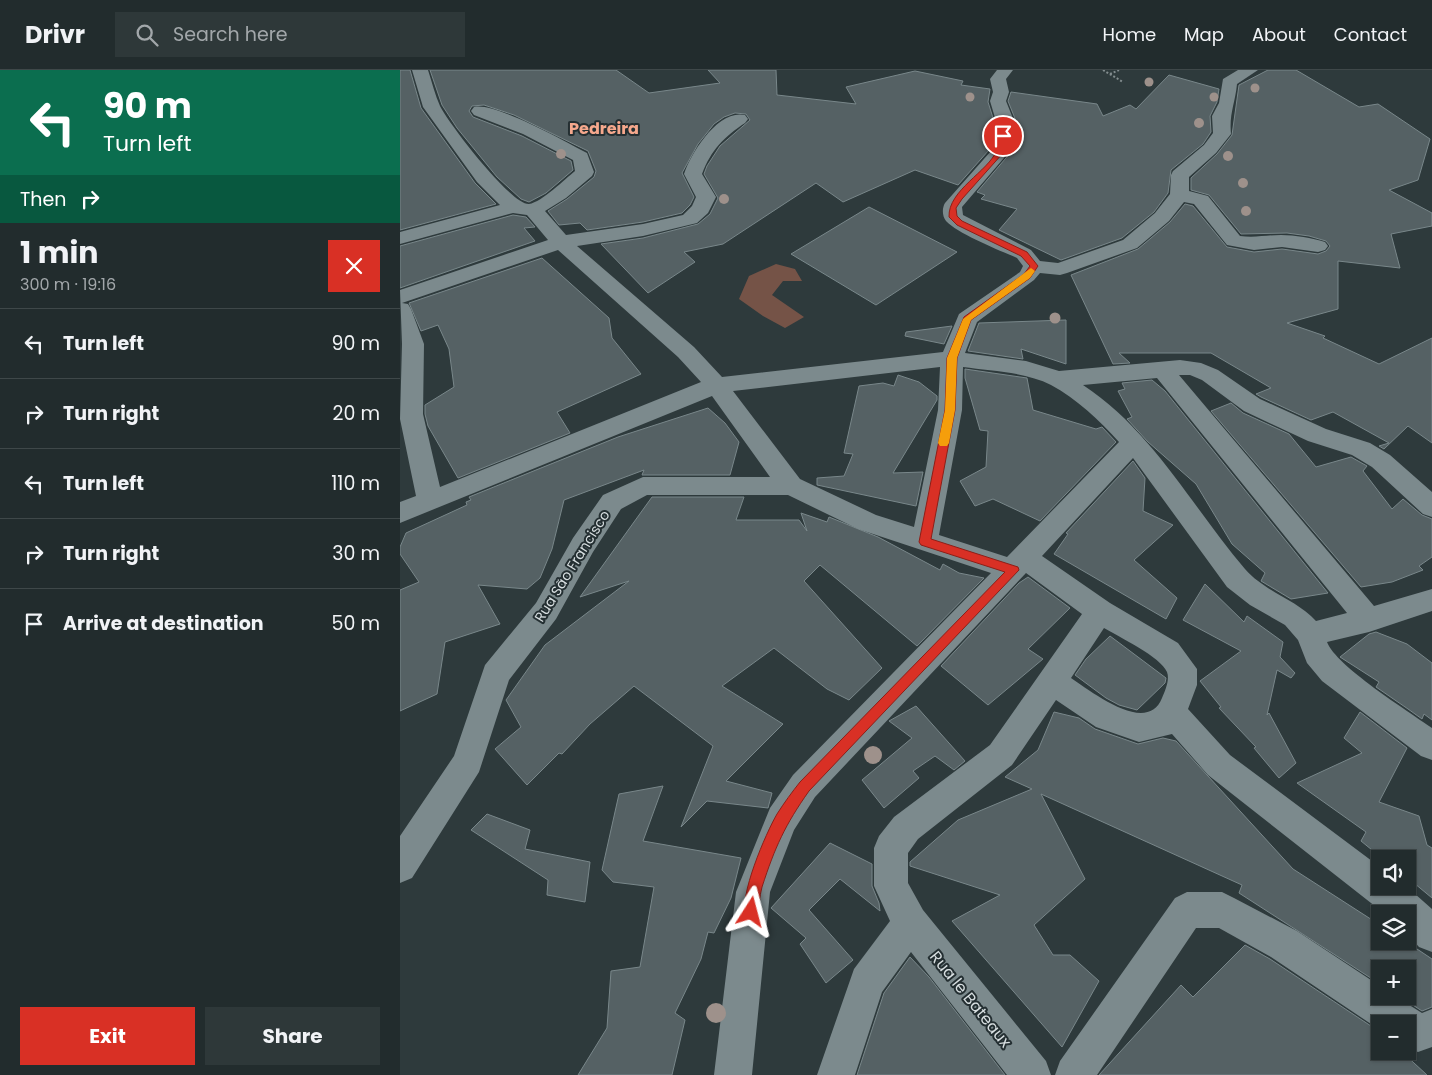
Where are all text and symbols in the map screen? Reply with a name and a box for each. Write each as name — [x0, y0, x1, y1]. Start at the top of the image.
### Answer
search box — [115, 12, 465, 57]
text: Drivr — [25, 18, 85, 51]
icon: search — [133, 21, 161, 49]
text: Search here — [173, 21, 288, 48]
text: Home — [1102, 22, 1156, 47]
text: Map — [1184, 22, 1224, 47]
text: About — [1252, 22, 1306, 47]
text: Contact — [1334, 22, 1407, 47]
text: 90 m — [103, 81, 192, 130]
icon: left — [20, 90, 85, 155]
pin — [982, 115, 1024, 157]
district label: Pedreira — [569, 117, 639, 140]
icon: arrive — [989, 122, 1017, 150]
text: Turn left — [103, 128, 191, 159]
icon: right — [76, 185, 104, 213]
text: Then — [20, 186, 66, 213]
text: 1 min — [20, 231, 98, 274]
button: close — [328, 240, 380, 292]
text: 300 m · 19:16 — [20, 273, 116, 296]
icon: left — [20, 330, 48, 358]
text: Turn left — [63, 330, 144, 357]
text: 90 m — [331, 330, 380, 357]
icon: right — [20, 400, 48, 428]
text: Turn right — [63, 400, 159, 427]
text: 20 m — [332, 400, 380, 427]
icon: left — [20, 470, 48, 498]
text: Turn left — [63, 470, 144, 497]
text: 110 m — [331, 470, 380, 497]
street label: Rua São Francisco — [529, 506, 615, 626]
icon: right — [20, 540, 48, 568]
text: Turn right — [63, 540, 159, 567]
text: 30 m — [332, 540, 380, 567]
icon: arrive — [20, 610, 48, 638]
text: Arrive at destination — [63, 610, 264, 637]
text: 50 m — [331, 610, 380, 637]
map controls — [1371, 850, 1416, 1060]
button: sound — [1371, 850, 1416, 895]
position arrow — [724, 885, 776, 937]
button: layers — [1371, 905, 1416, 950]
street label: Rua le Bateaux — [924, 946, 1017, 1053]
button: + — [1371, 960, 1416, 1005]
button: Exit — [20, 1007, 195, 1065]
button: Share — [205, 1007, 380, 1065]
button: − — [1371, 1015, 1416, 1060]

